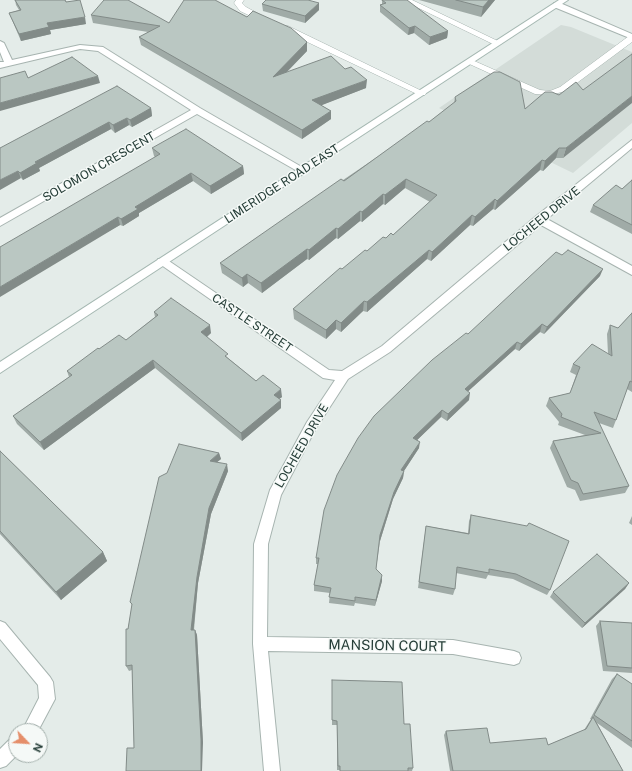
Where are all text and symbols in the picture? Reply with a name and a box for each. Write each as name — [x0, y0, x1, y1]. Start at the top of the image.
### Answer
street label: SOLOMON CRESCENT — [40, 129, 158, 205]
street label: LIMERIDGE ROAD EAST — [222, 141, 342, 227]
street label: LOCHEED DRIVE — [501, 184, 583, 254]
street label: CASTLE STREET — [209, 291, 295, 355]
street label: LOCHEED DRIVE — [272, 401, 332, 491]
street label: MANSION COURT — [328, 637, 446, 655]
north arrow — [8, 723, 48, 763]
text: N — [31, 741, 45, 754]

